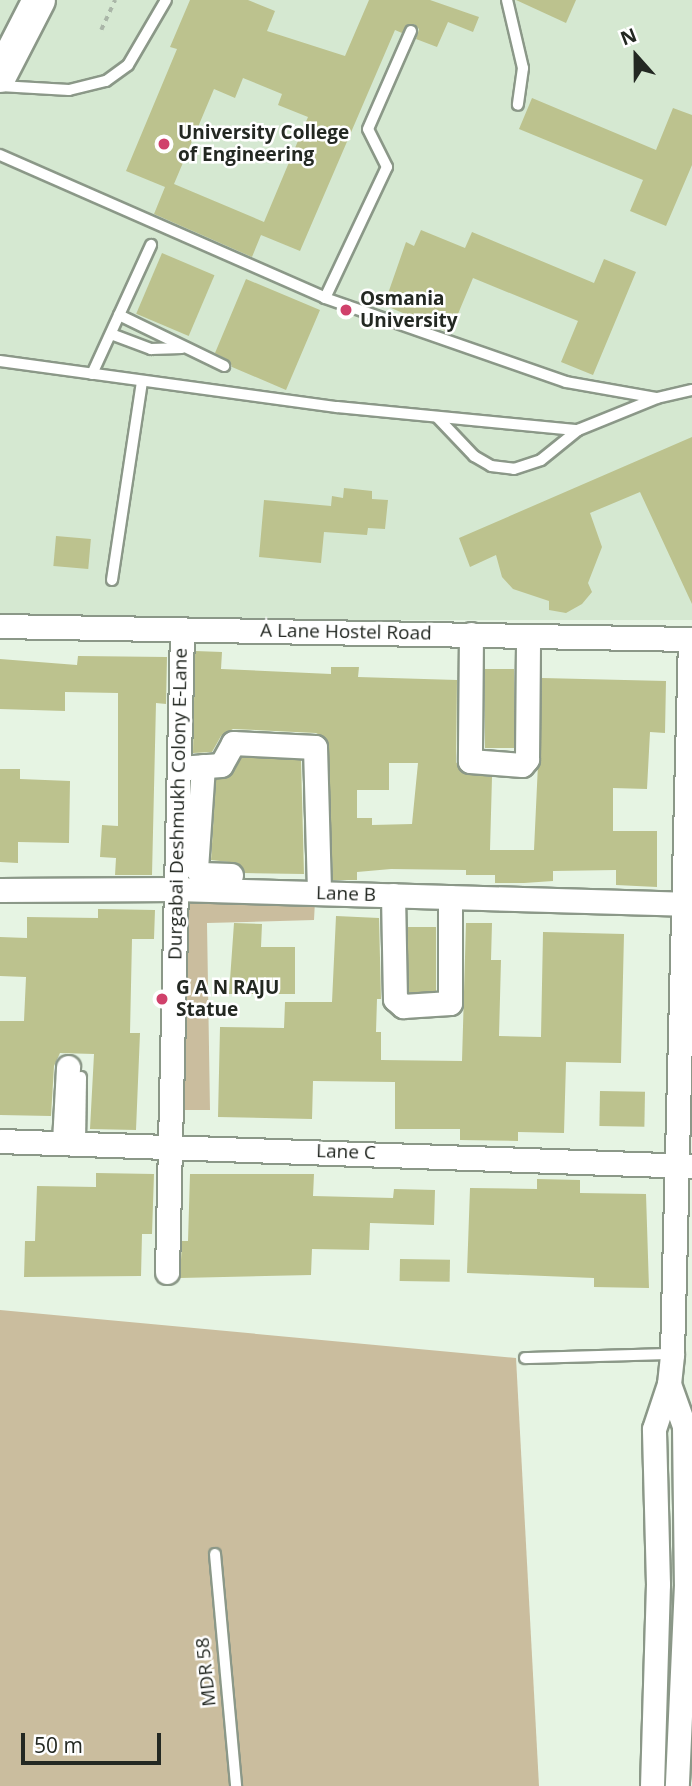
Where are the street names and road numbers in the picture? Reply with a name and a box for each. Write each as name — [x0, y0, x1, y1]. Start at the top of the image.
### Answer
street label: A Lane Hostel Road — [260, 619, 432, 645]
street label: Durgabai Deshmukh Colony E-Lane — [164, 648, 192, 960]
street label: Lane B — [316, 882, 376, 906]
street label: Lane C — [316, 1140, 376, 1164]
street label: MDR 58 — [191, 1636, 221, 1708]

